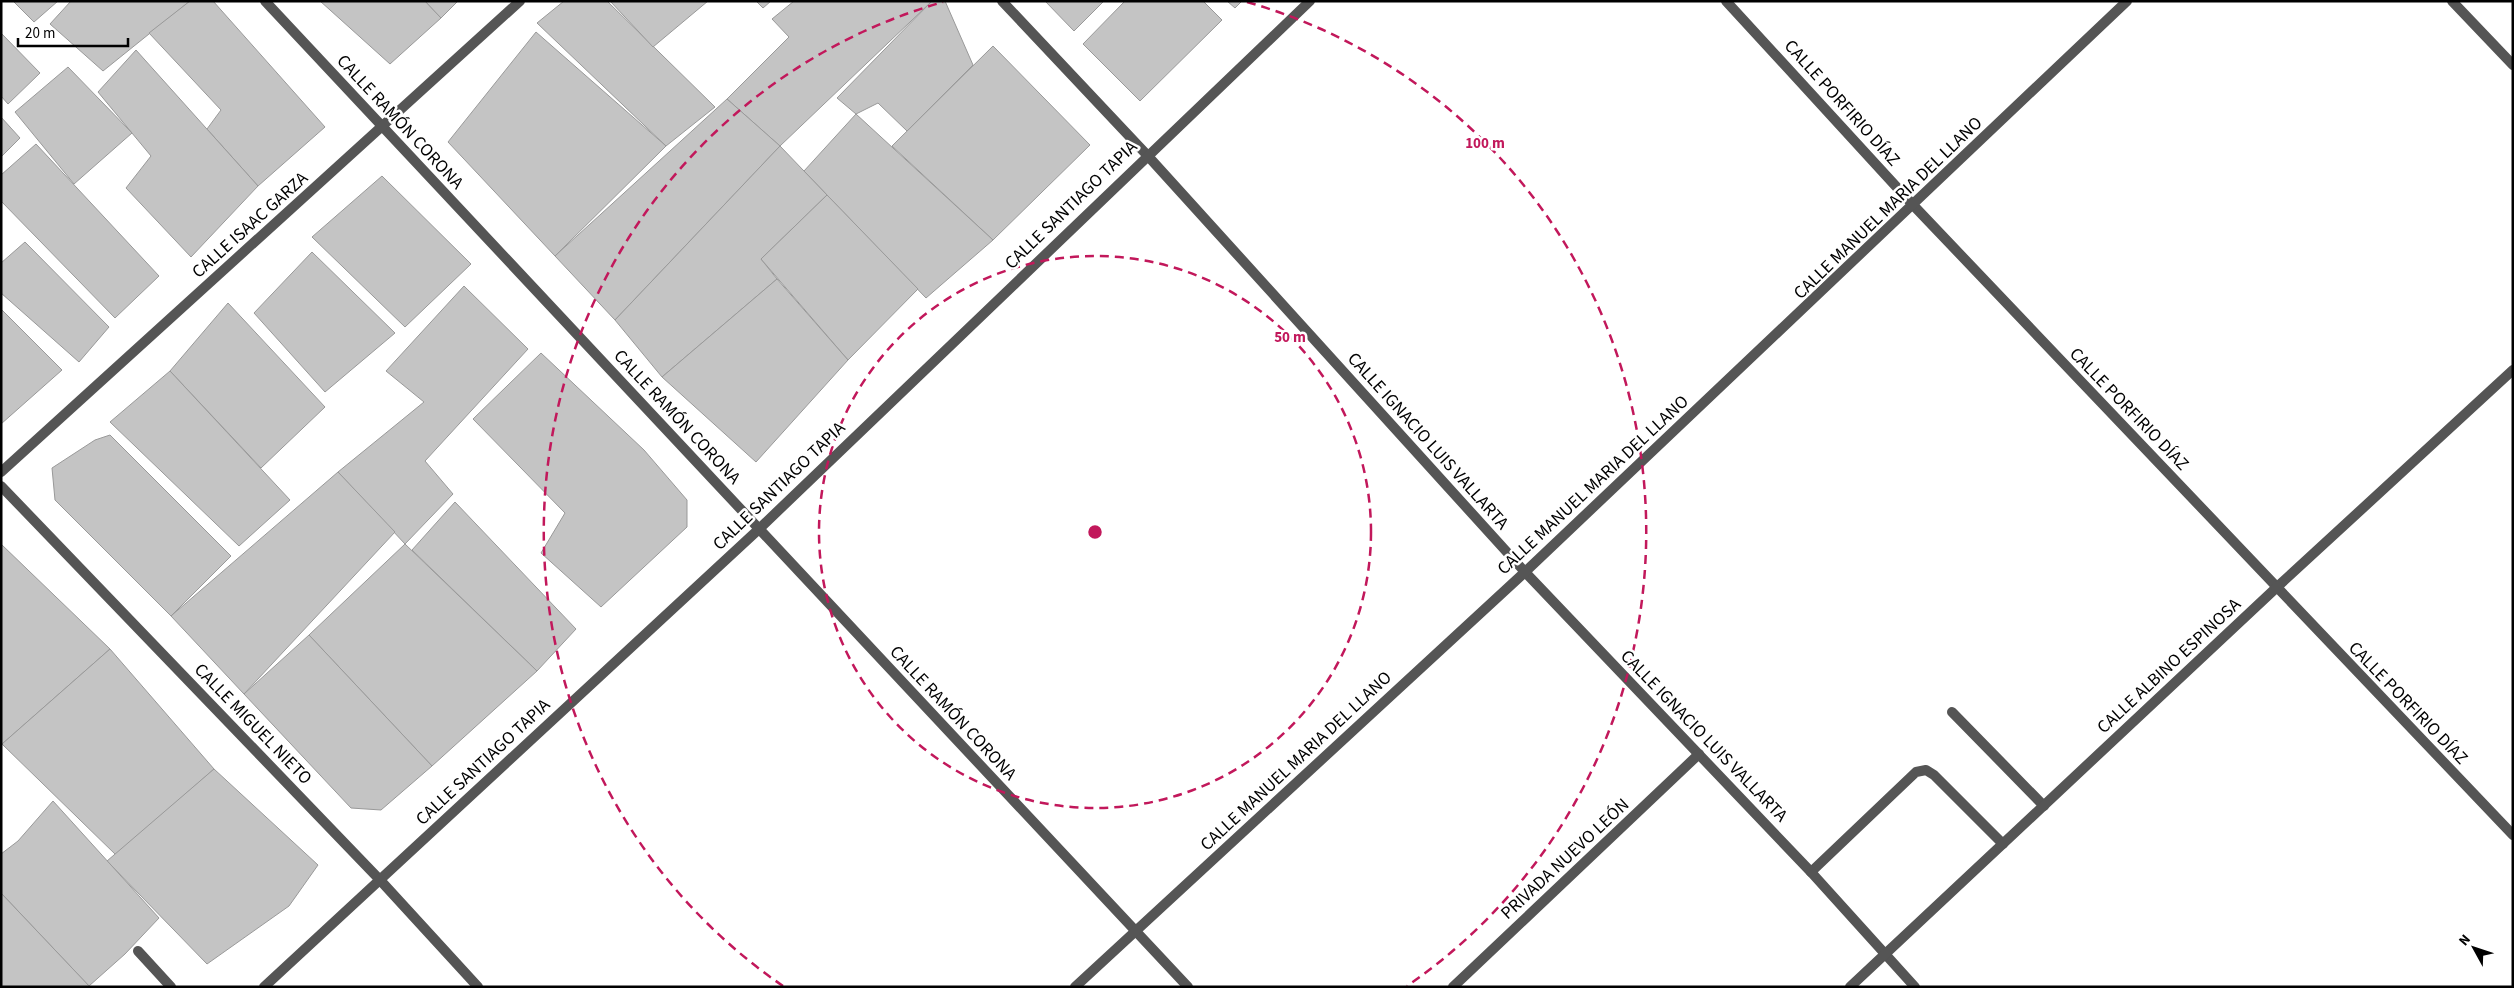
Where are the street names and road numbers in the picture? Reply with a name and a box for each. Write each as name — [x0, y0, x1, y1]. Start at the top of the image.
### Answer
street label: CALLE PORFIRIO DÍAZ — [1778, 34, 1906, 172]
street label: CALLE RAMÓN CORONA — [331, 49, 469, 195]
street label: CALLE MANUEL MARIA DEL LLANO — [1788, 111, 1988, 305]
street label: CALLE SANTIAGO TAPIA — [999, 135, 1143, 275]
street label: CALLE ISAAC GARZA — [187, 166, 314, 284]
street label: CALLE PORFIRIO DÍAZ — [2064, 342, 2194, 476]
street label: CALLE RAMÓN CORONA — [608, 344, 746, 490]
street label: CALLE IGNACIO LUIS VALLARTA — [1341, 347, 1515, 535]
street label: CALLE MANUEL MARIA DEL LLANO — [1492, 389, 1694, 581]
street label: CALLE SANTIAGO TAPIA — [707, 416, 851, 556]
street label: CALLE ALBINO ESPINOSA — [2091, 592, 2247, 739]
street label: CALLE PORFIRIO DÍAZ — [2343, 636, 2473, 770]
street label: CALLE RAMÓN CORONA — [884, 640, 1022, 786]
street label: CALLE IGNACIO LUIS VALLARTA — [1615, 644, 1793, 828]
street label: CALLE MIGUEL NIETO — [188, 658, 318, 790]
street label: CALLE MANUEL MARIA DEL LLANO — [1195, 665, 1397, 857]
street label: CALLE SANTIAGO TAPIA — [410, 693, 556, 831]
street label: PRIVADA NUEVO LEÓN — [1495, 793, 1635, 925]

